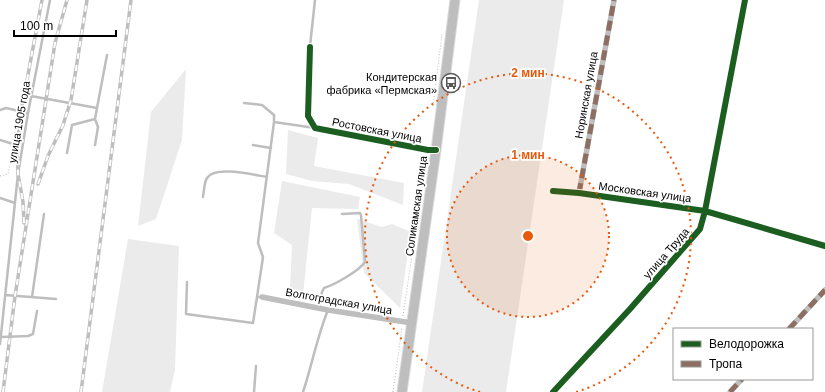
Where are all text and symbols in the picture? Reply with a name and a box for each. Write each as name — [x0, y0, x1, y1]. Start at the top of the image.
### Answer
scale bar — [14, 12, 116, 38]
text: 100 m — [20, 19, 53, 33]
street label: Норинская улица — [572, 50, 600, 140]
text: 2 мин — [511, 66, 545, 80]
place label: Кондитерская фабрика «Пермская» — [326, 71, 437, 96]
bus stop icon: Кондитерская фабрика «Пермская» — [440, 72, 462, 94]
street label: улица 1905 года — [6, 79, 32, 164]
street label: Ростовская улица — [331, 115, 424, 145]
text: 1 мин — [511, 148, 545, 162]
street label: Соликамская улица — [403, 154, 429, 257]
street label: Московская улица — [598, 180, 693, 205]
street label: улица Труда — [641, 225, 692, 281]
centre of rings — [521, 229, 535, 243]
street label: Волгоградская улица — [285, 286, 394, 316]
legend — [673, 328, 813, 380]
text: Велодорожка — [709, 337, 784, 351]
text: Тропа — [709, 357, 743, 371]

